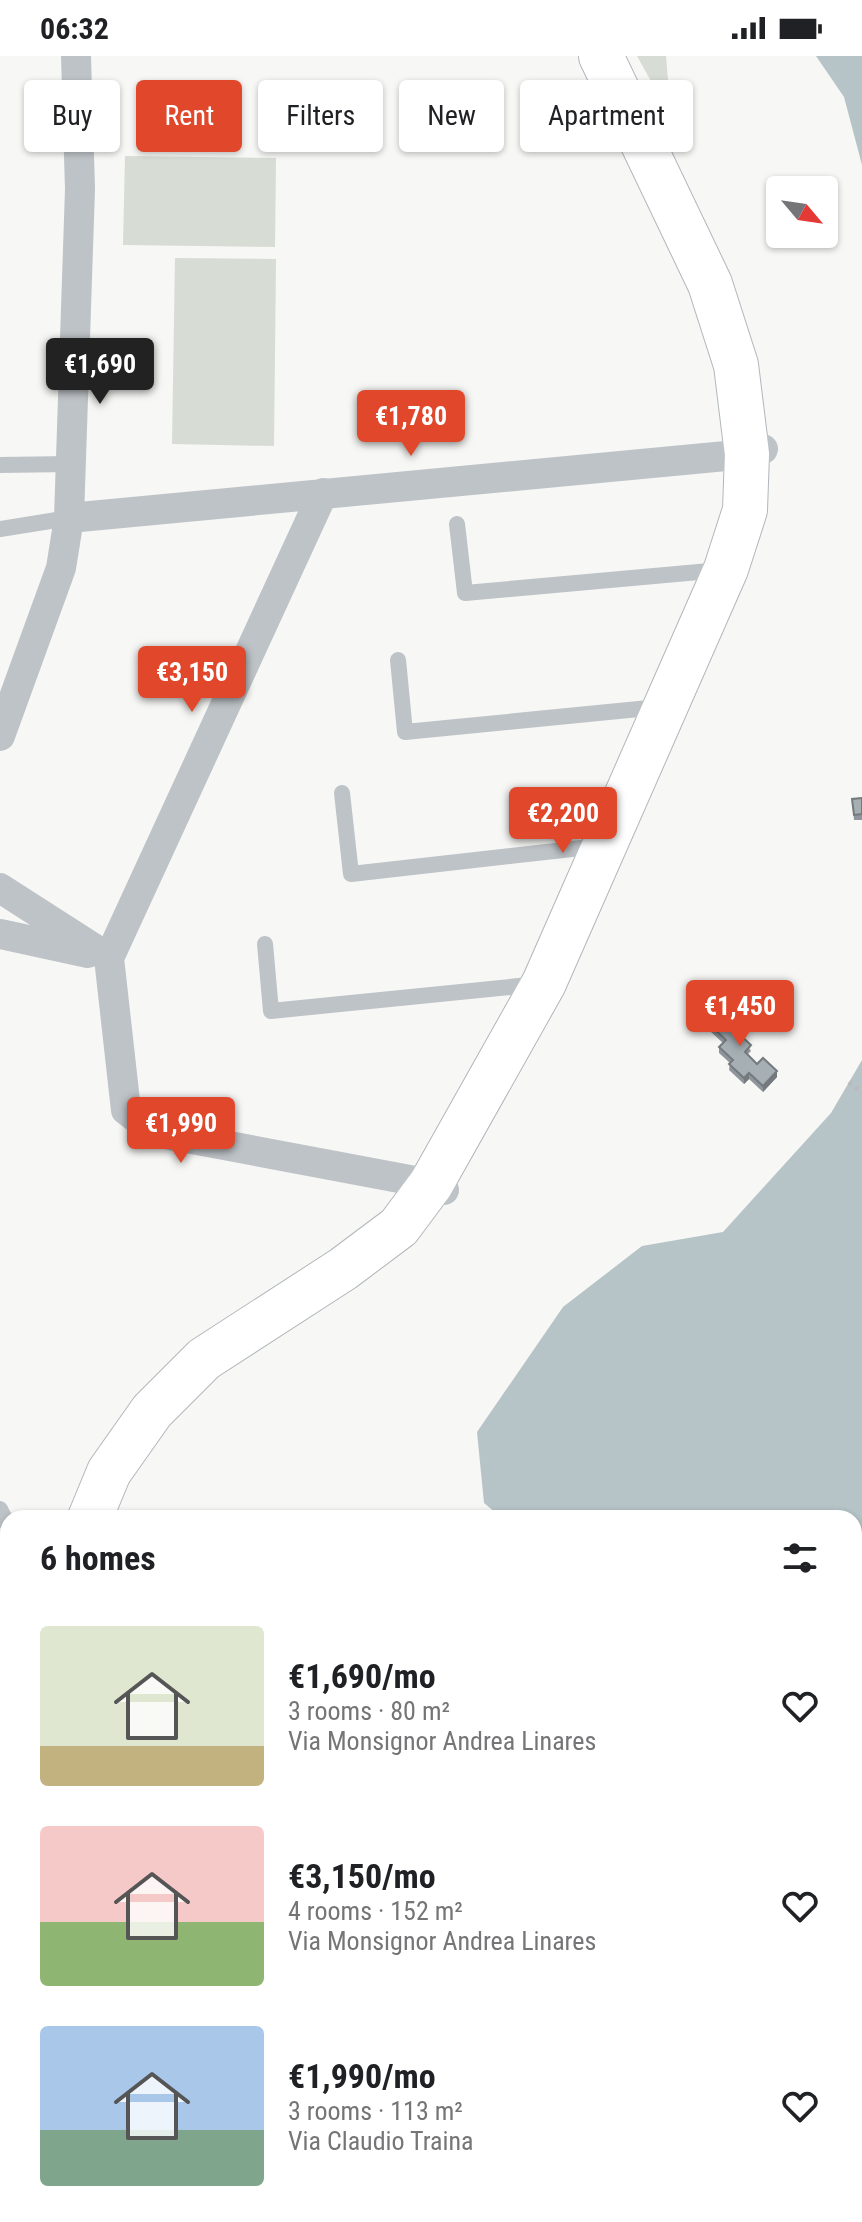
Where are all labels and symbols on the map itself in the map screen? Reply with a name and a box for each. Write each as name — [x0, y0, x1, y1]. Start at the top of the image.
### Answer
north arrow — [766, 176, 838, 248]
pin: €1,690 — [35, 338, 165, 406]
pin: €1,780 — [346, 390, 476, 458]
pin: €3,150 — [127, 646, 257, 714]
pin: €2,200 — [498, 787, 628, 855]
pin: €1,450 — [675, 980, 805, 1048]
pin: €1,990 — [116, 1097, 246, 1165]

